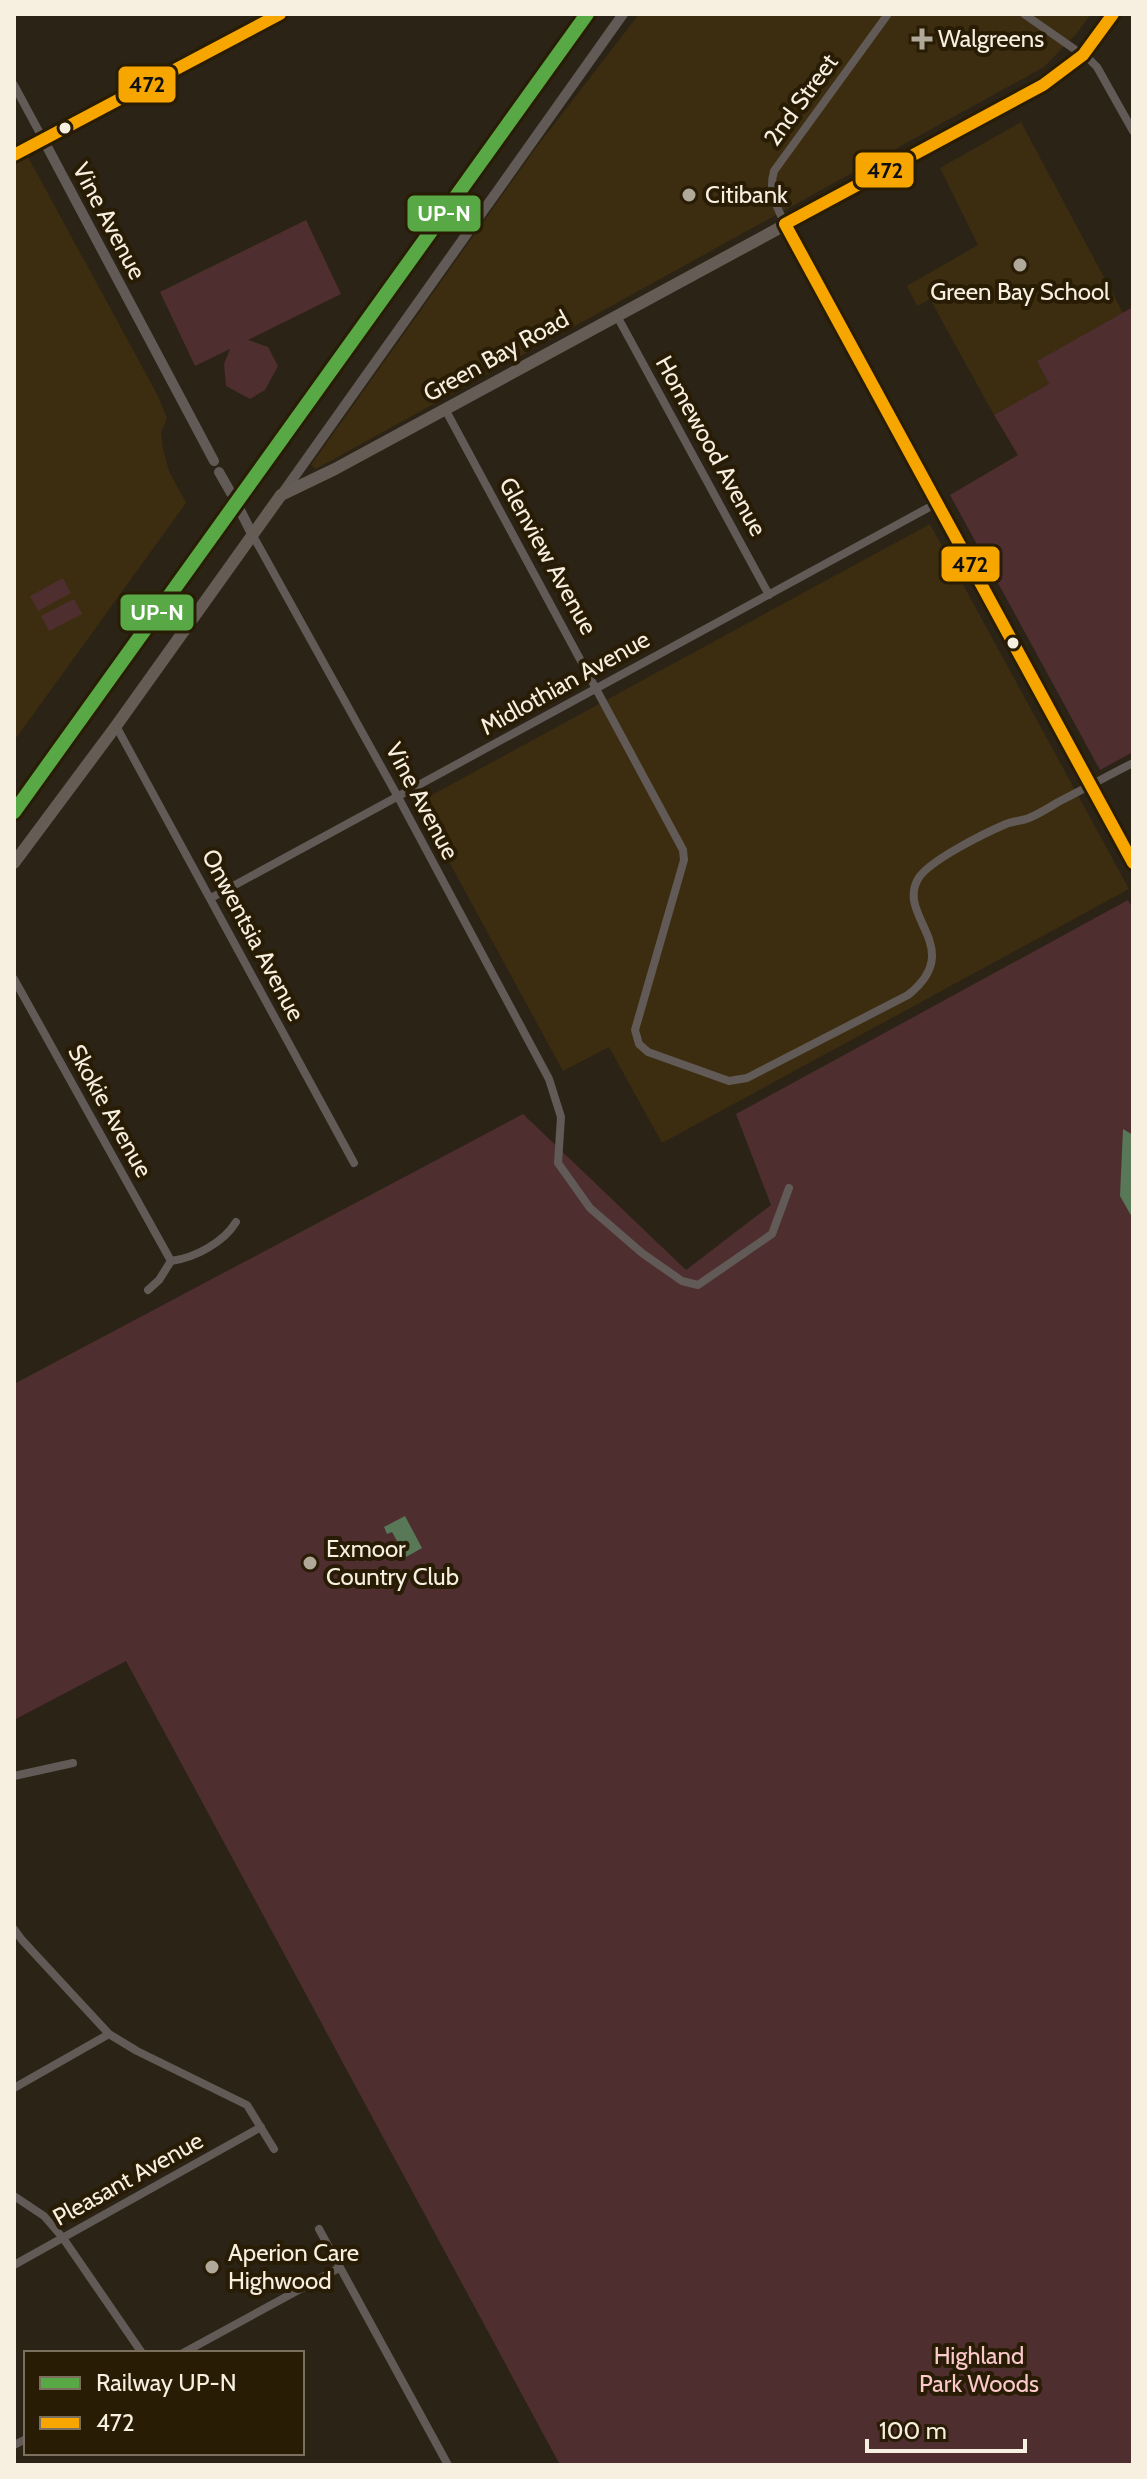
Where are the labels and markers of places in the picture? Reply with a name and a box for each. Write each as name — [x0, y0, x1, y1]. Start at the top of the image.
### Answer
place label: Walgreens — [938, 24, 1044, 53]
marker: Walgreens — [913, 30, 931, 48]
unlabelled marker — [57, 120, 73, 136]
place label: Citibank — [705, 180, 788, 209]
marker: Citibank — [680, 186, 698, 204]
marker: Green Bay School — [1011, 256, 1029, 274]
place label: Green Bay School — [930, 277, 1110, 306]
unlabelled marker — [1005, 635, 1021, 651]
place label: Exmoor Country Club — [326, 1534, 459, 1591]
marker: Exmoor Country Club — [301, 1554, 319, 1572]
place label: Aperion Care Highwood — [228, 2238, 359, 2295]
marker: Aperion Care Highwood — [203, 2258, 221, 2276]

